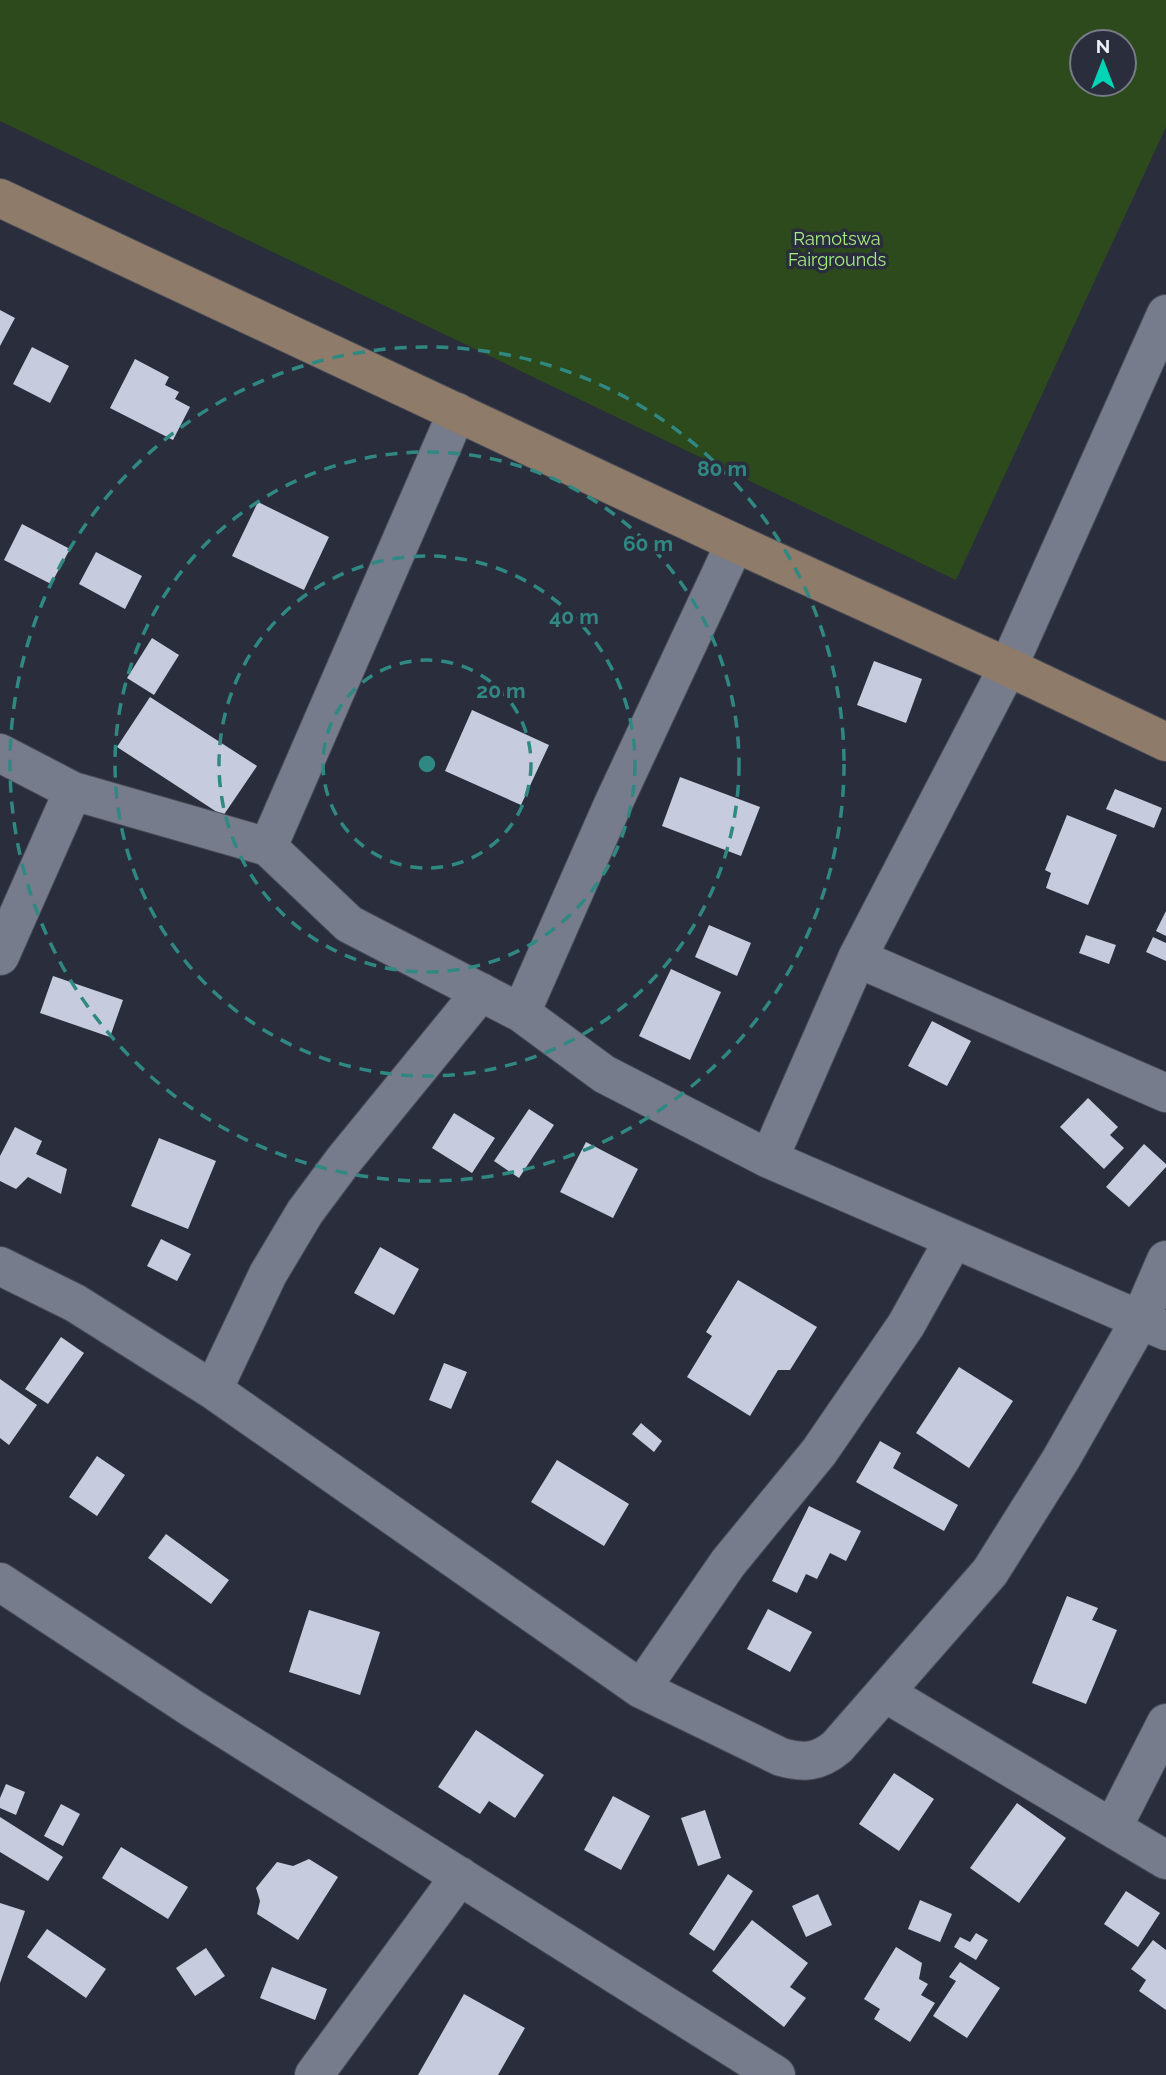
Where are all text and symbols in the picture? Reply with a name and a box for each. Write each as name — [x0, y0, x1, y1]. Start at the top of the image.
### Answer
north arrow — [1068, 28, 1138, 98]
text: N — [1096, 35, 1110, 57]
park label: Ramotswa Fairgrounds — [788, 228, 886, 270]
text: 80 m — [697, 456, 747, 481]
text: 60 m — [623, 531, 673, 556]
text: 40 m — [549, 604, 599, 629]
text: 20 m — [476, 678, 526, 703]
centre of rings — [415, 752, 439, 776]

